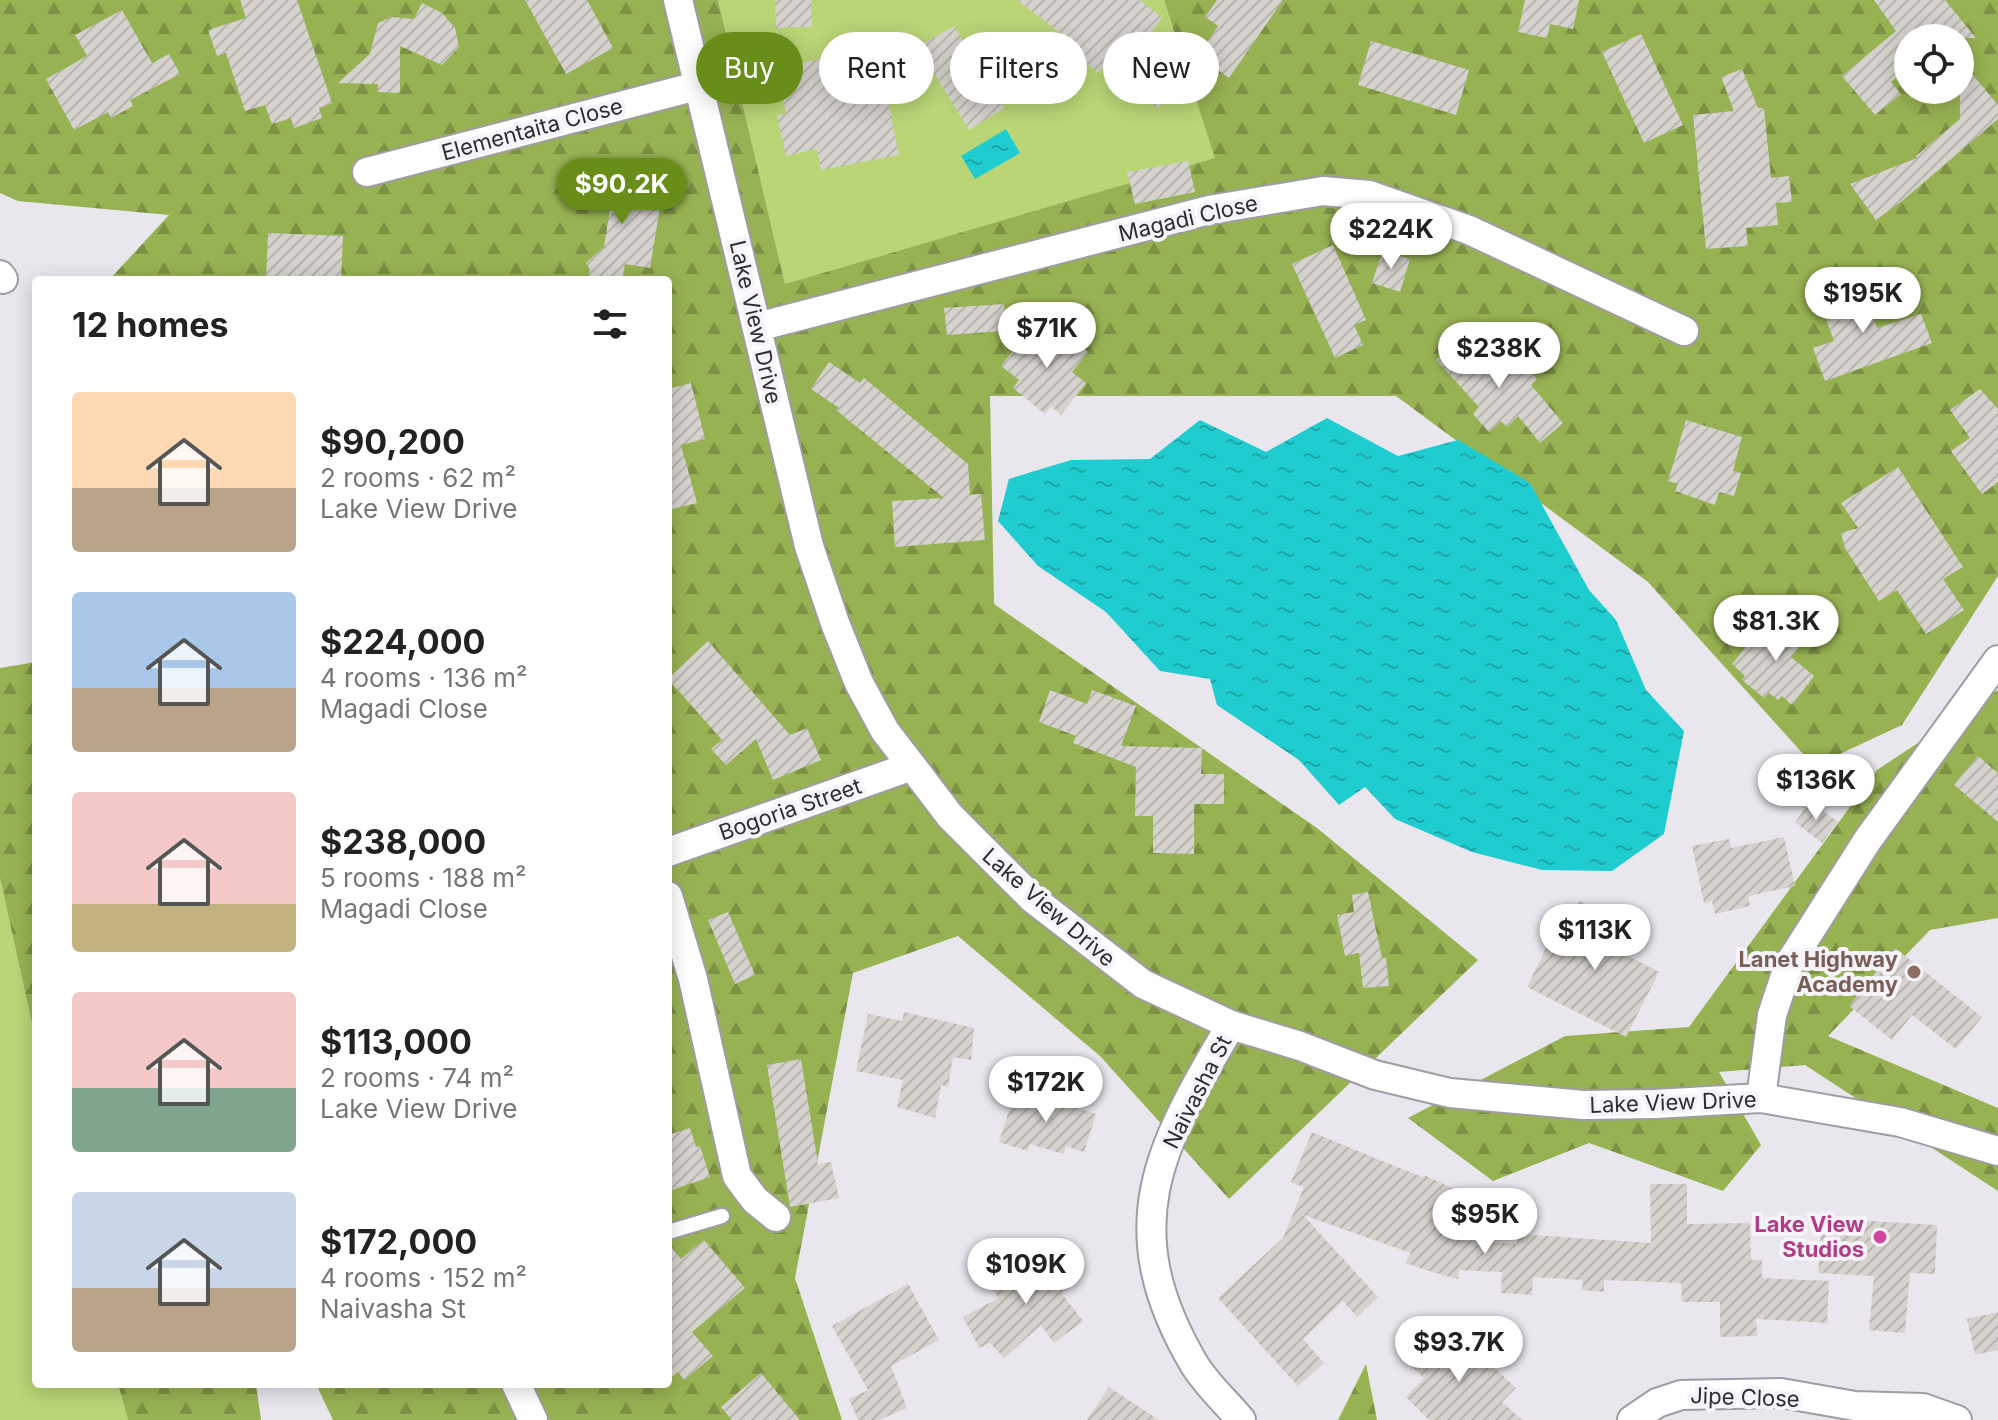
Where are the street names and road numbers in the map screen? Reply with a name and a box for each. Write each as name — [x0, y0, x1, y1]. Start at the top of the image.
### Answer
street label: Elementaita Close — [439, 92, 625, 166]
street label: Magadi Close — [1116, 189, 1260, 247]
street label: Lake View Drive — [725, 238, 787, 406]
street label: Bogoria Street — [715, 772, 865, 846]
street label: Lake View Drive — [977, 842, 1121, 972]
street label: Naivasha St — [1157, 1031, 1237, 1153]
street label: Lake View Drive — [1589, 1086, 1757, 1118]
street label: Jipe Close — [1690, 1382, 1800, 1412]

